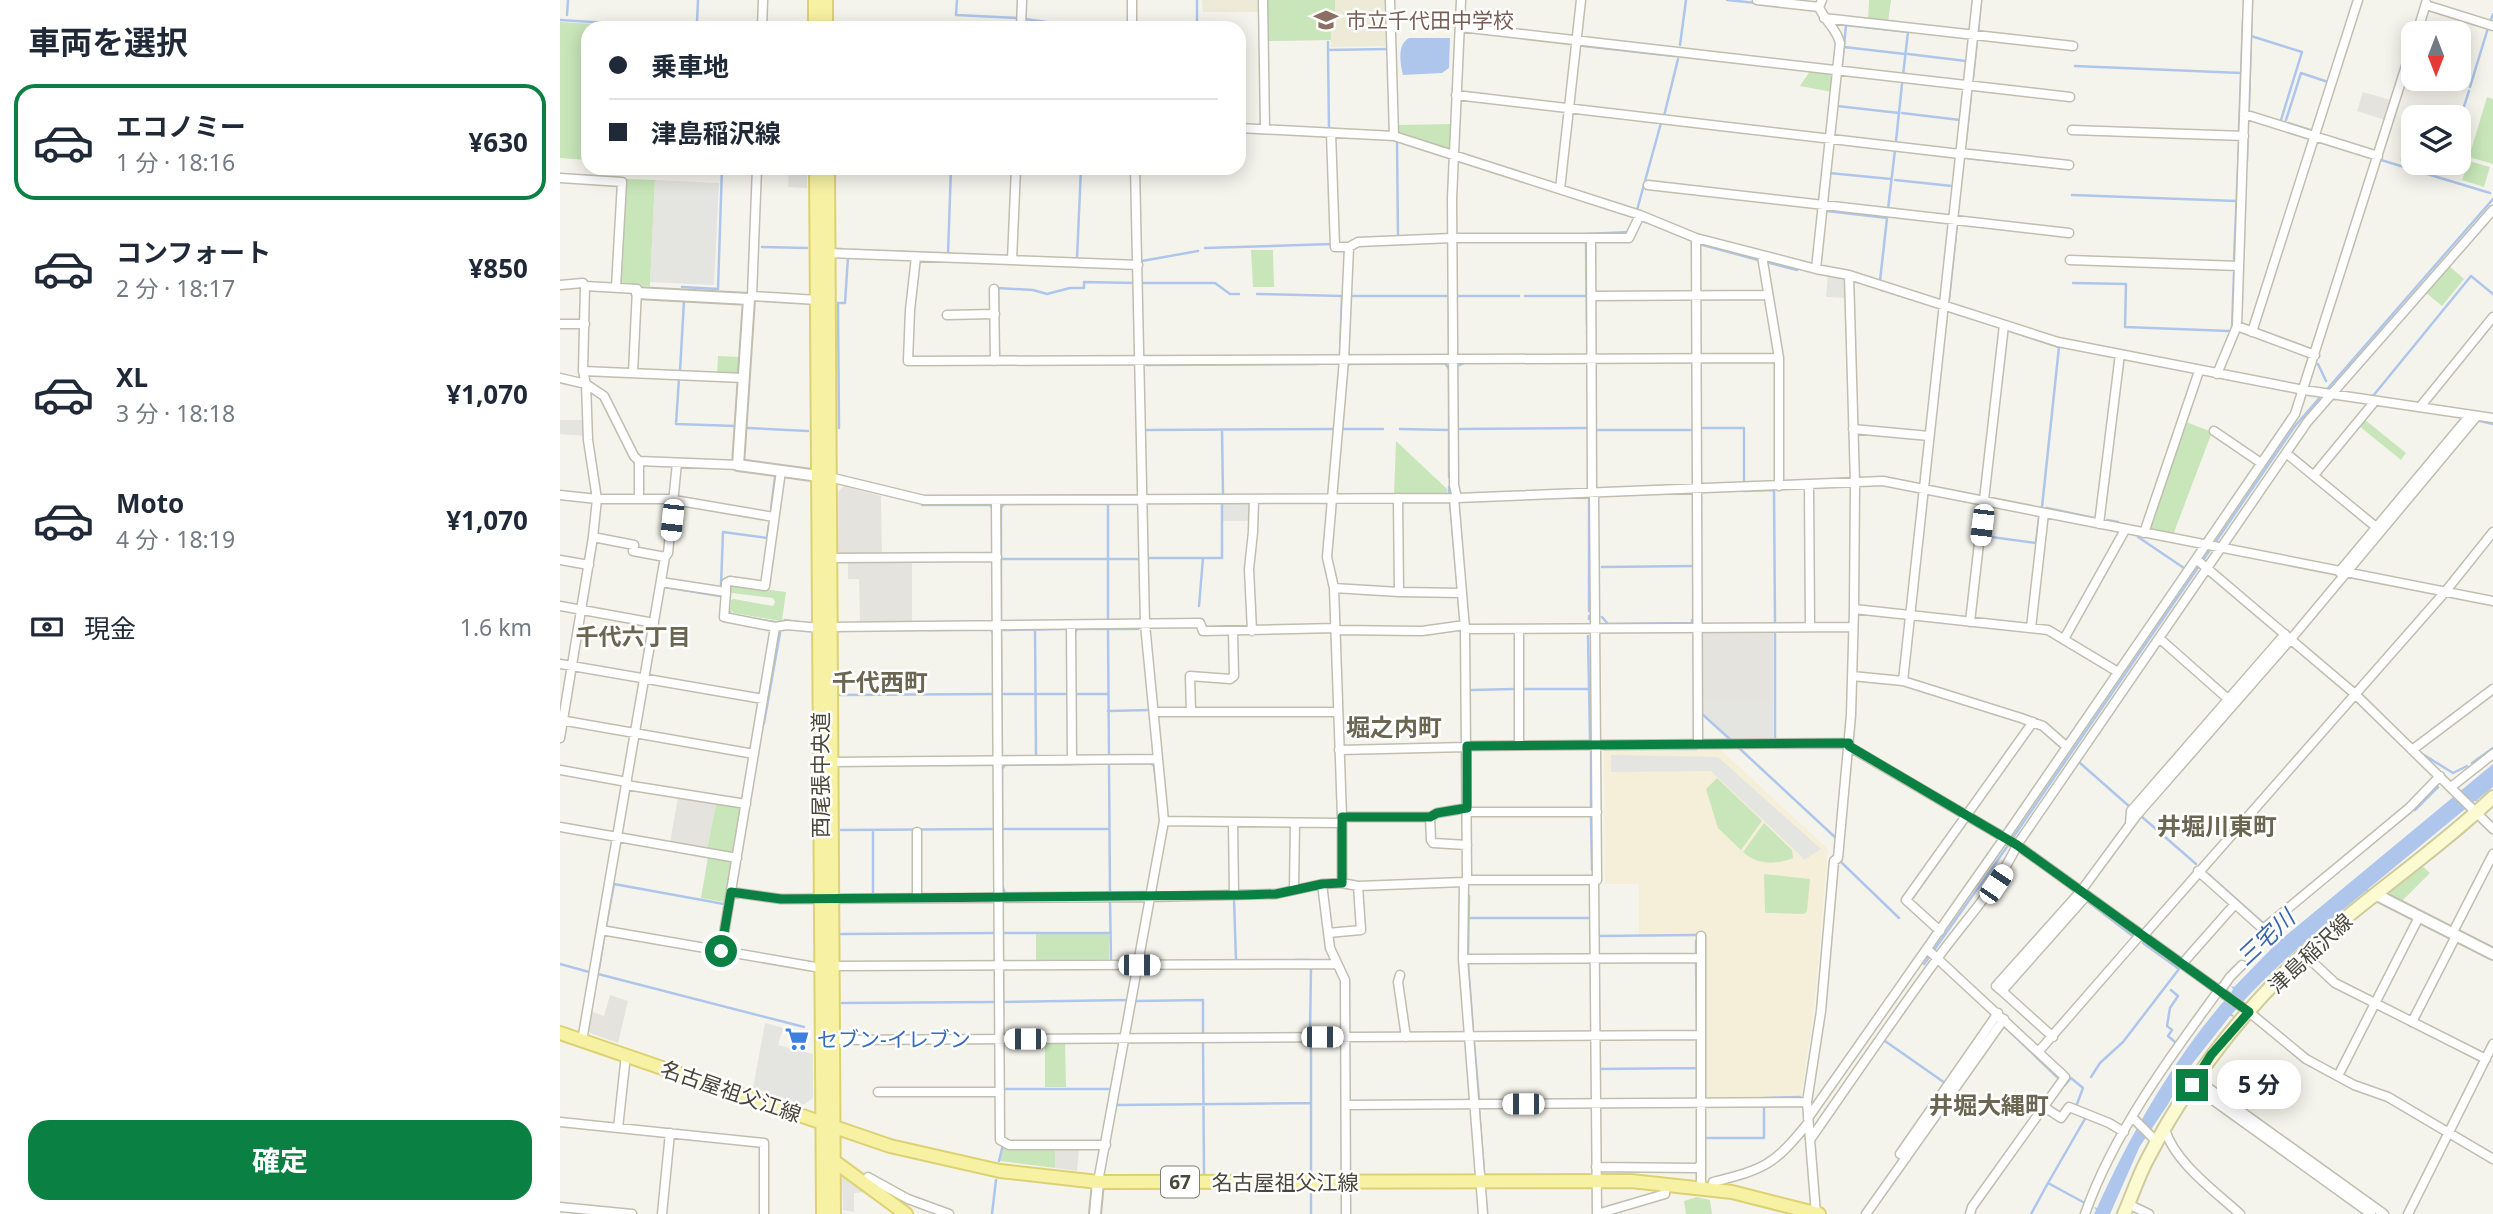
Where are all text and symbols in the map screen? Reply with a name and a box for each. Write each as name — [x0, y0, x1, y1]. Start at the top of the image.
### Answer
school or university icon: 市立千代田中学校 — [1312, 6, 1340, 34]
place label: 市立千代田中学校 — [1346, 6, 1514, 34]
text: 車両を選択 — [28, 20, 188, 63]
north arrow — [2401, 21, 2471, 91]
map controls — [2401, 21, 2471, 175]
text: 乗車地 — [651, 48, 729, 84]
button: layers — [2401, 105, 2471, 175]
text: エコノミー — [116, 108, 246, 144]
icon: car — [32, 111, 95, 174]
text: 津島稲沢線 — [651, 115, 781, 151]
text: ¥630 — [469, 124, 528, 160]
text: 1 分 · 18:16 — [116, 146, 235, 178]
text: コンフォート — [116, 234, 271, 270]
icon: car — [32, 237, 95, 300]
text: ¥850 — [469, 250, 528, 286]
text: 2 分 · 18:17 — [116, 272, 235, 304]
text: XL — [116, 359, 148, 395]
icon: car — [32, 363, 95, 426]
text: ¥1,070 — [446, 376, 528, 412]
text: 3 分 · 18:18 — [116, 397, 235, 429]
text: Moto — [116, 485, 184, 521]
icon: car — [32, 489, 95, 552]
car — [660, 498, 685, 542]
text: ¥1,070 — [446, 502, 528, 538]
car — [1970, 503, 1995, 547]
text: 4 分 · 18:19 — [116, 523, 235, 555]
icon: cash — [28, 608, 66, 646]
text: 現金 — [84, 610, 136, 646]
text: 1.6 km — [460, 611, 532, 643]
district label: 千代六丁目 — [576, 620, 691, 652]
district label: 千代西町 — [832, 665, 928, 698]
district label: 堀之内町 — [1346, 710, 1442, 743]
street label: 西尾張中央道 — [806, 712, 834, 838]
district label: 井堀川東町 — [2157, 809, 2277, 842]
car — [1976, 861, 2017, 907]
water label: 三宅川 — [2229, 900, 2303, 972]
street label: 津島稲沢線 — [2262, 907, 2358, 999]
route start — [705, 935, 737, 967]
car — [1119, 955, 1161, 976]
supermarket icon: セブン-イレブン — [783, 1025, 811, 1053]
place label: セブン-イレブン — [817, 1025, 971, 1053]
car — [1302, 1027, 1344, 1048]
car — [1005, 1029, 1047, 1050]
street label: 名古屋祖父江線 — [657, 1054, 805, 1128]
callout: 5 分 — [2216, 1060, 2300, 1110]
text: 5 分 — [2238, 1068, 2280, 1100]
route end — [2176, 1069, 2208, 1101]
district label: 井堀大縄町 — [1929, 1088, 2049, 1121]
car — [1503, 1094, 1545, 1115]
button: 確定 — [28, 1120, 532, 1200]
road number: 67 — [1161, 1166, 1199, 1198]
street label: 名古屋祖父江線 — [1212, 1168, 1359, 1196]

